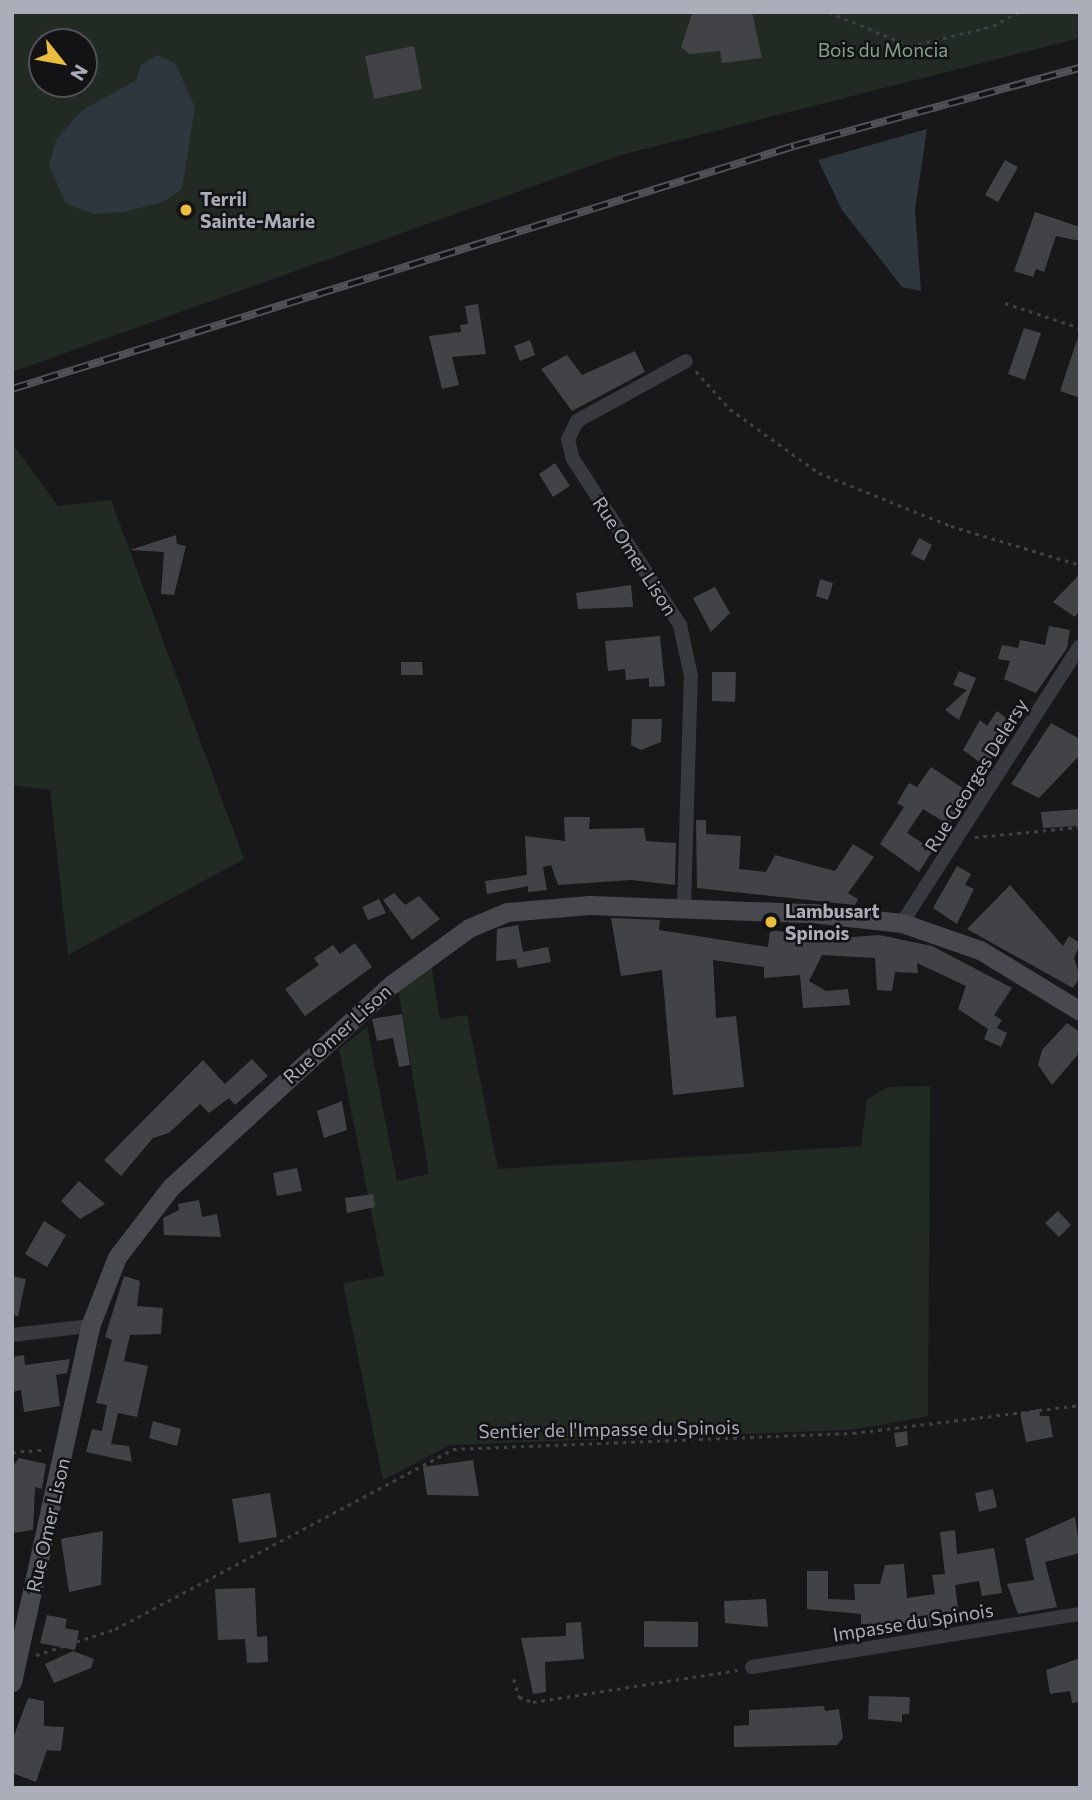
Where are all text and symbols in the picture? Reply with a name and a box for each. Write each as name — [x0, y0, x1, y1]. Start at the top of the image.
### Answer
north arrow — [28, 28, 98, 98]
park label: Bois du Moncia — [818, 39, 948, 61]
text: N — [66, 61, 93, 85]
place label: Terril Sainte-Marie — [200, 188, 315, 232]
marker: Terril Sainte-Marie — [178, 202, 194, 218]
street label: Rue Omer Lison — [588, 492, 682, 620]
street label: Rue Georges Delersy — [920, 694, 1032, 856]
place label: Lambusart Spinois — [785, 900, 879, 944]
marker: Lambusart Spinois — [763, 914, 779, 930]
street label: Rue Omer Lison — [279, 980, 395, 1088]
street label: Sentier de l'Impasse du Spinois — [478, 1415, 740, 1443]
street label: Rue Omer Lison — [21, 1456, 75, 1594]
street label: Impasse du Spinois — [831, 1598, 995, 1646]

